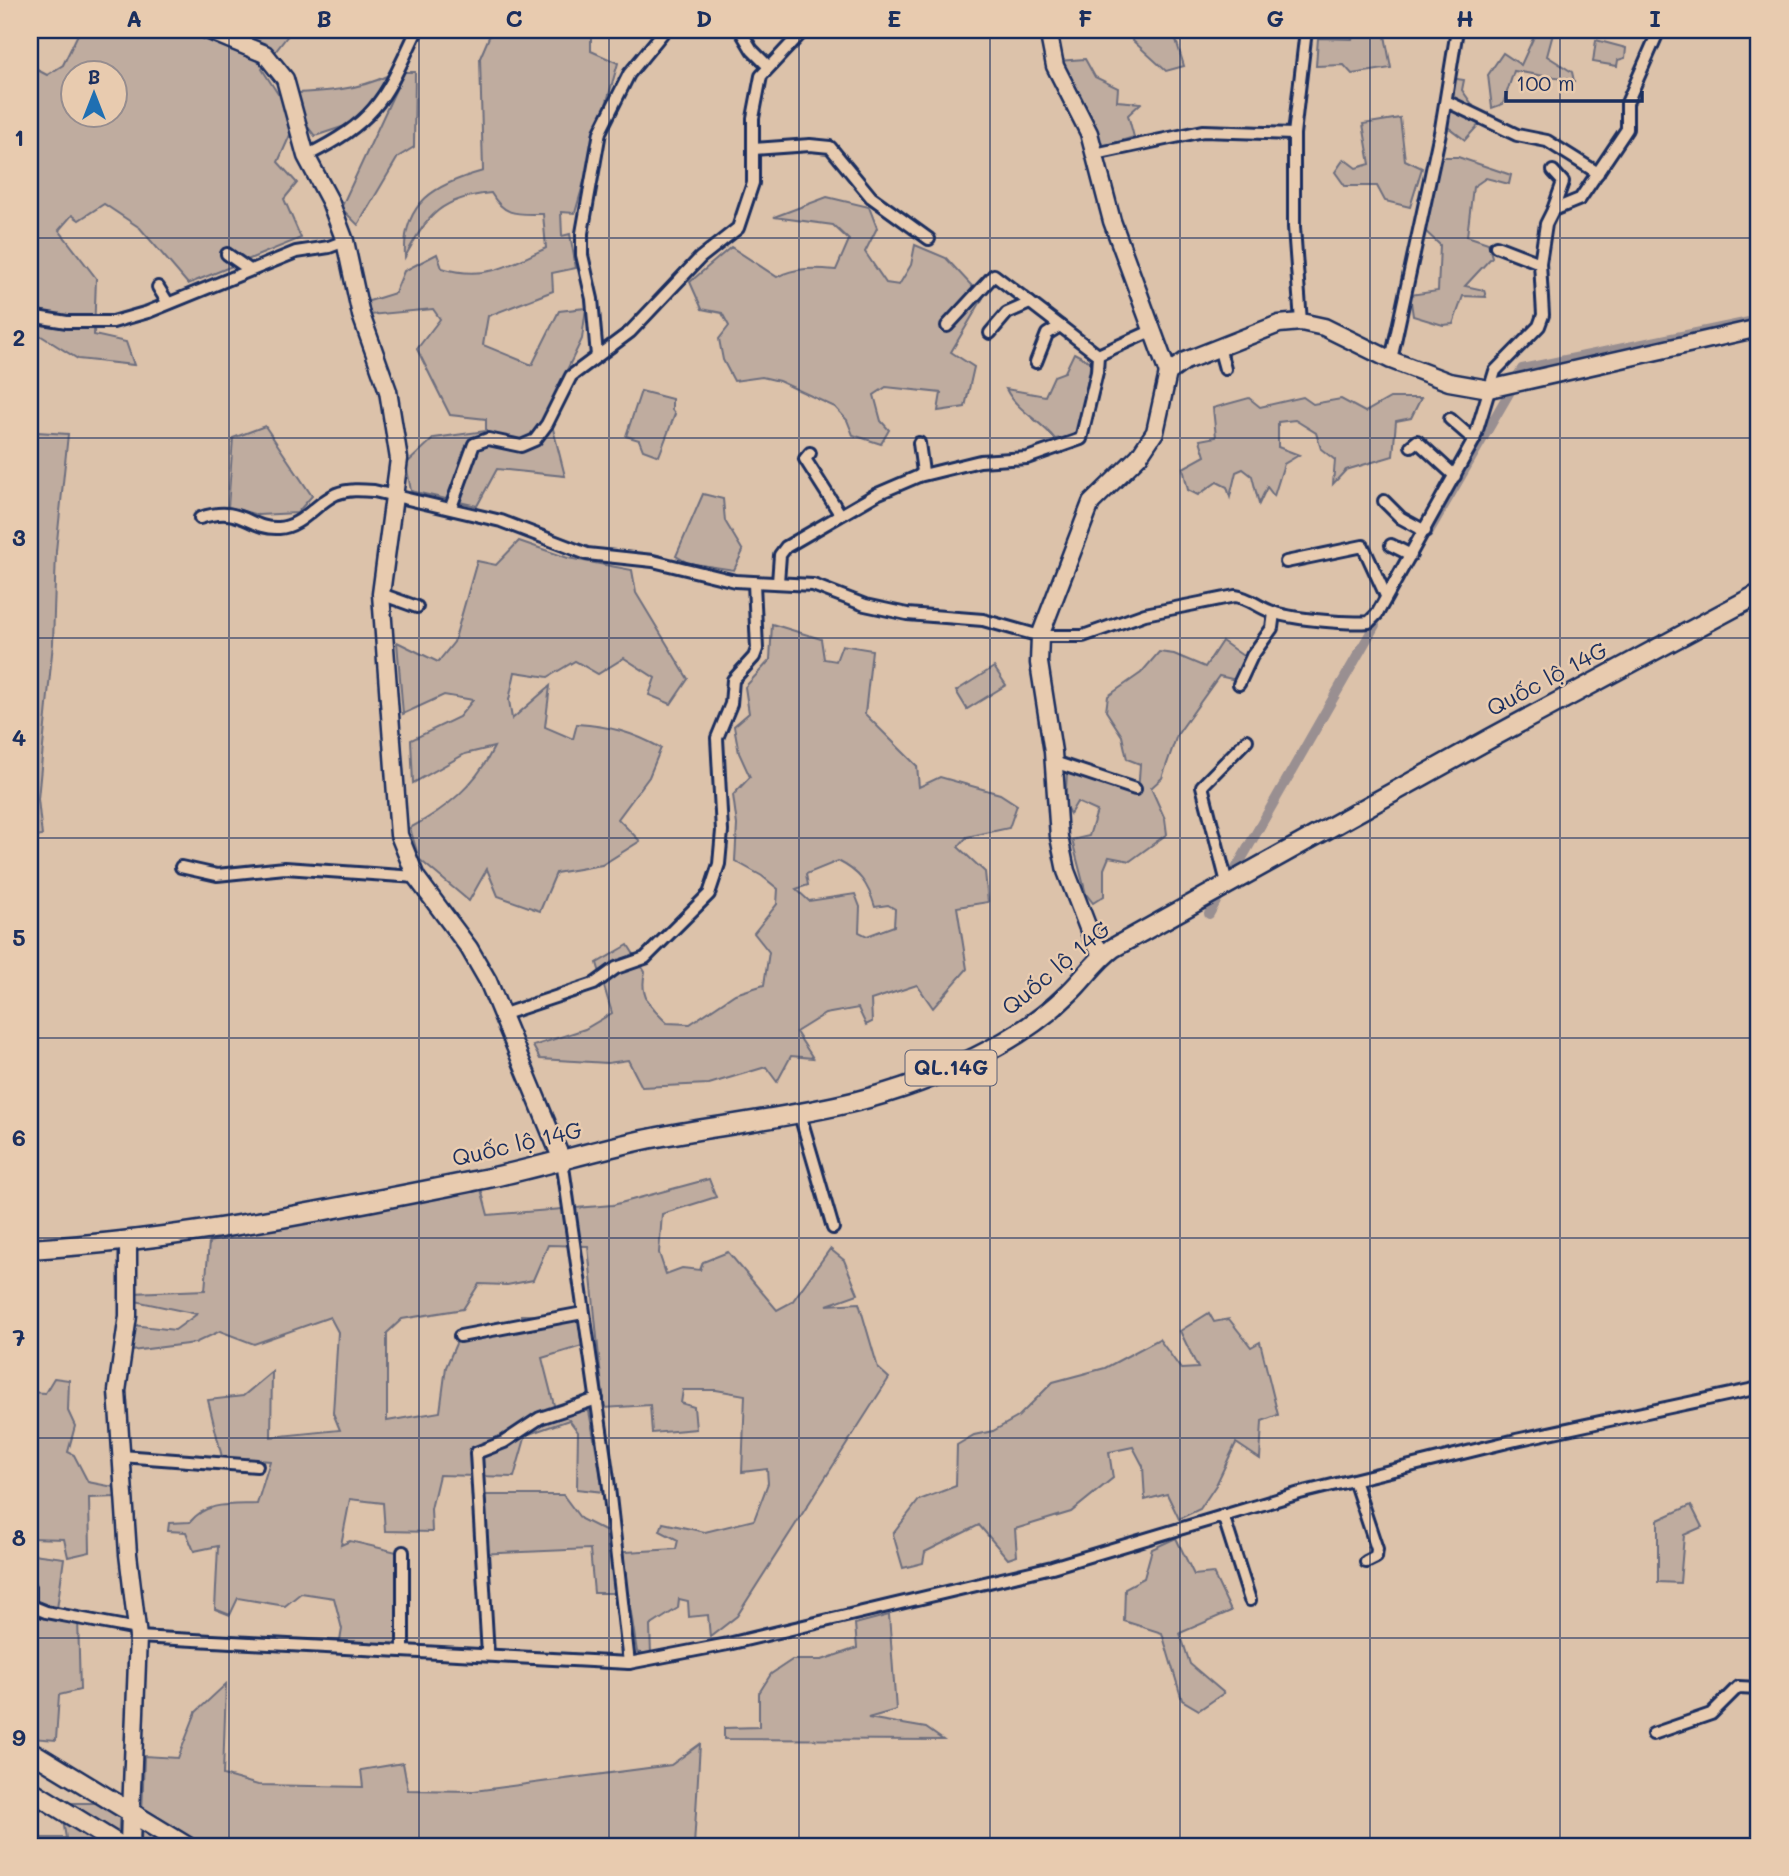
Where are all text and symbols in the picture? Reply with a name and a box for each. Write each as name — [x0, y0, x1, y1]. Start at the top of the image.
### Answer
text: A — [126, 3, 142, 33]
text: B — [316, 3, 332, 33]
text: C — [505, 3, 523, 33]
text: D — [696, 3, 712, 33]
text: E — [887, 3, 901, 33]
text: F — [1078, 3, 1092, 33]
text: G — [1266, 3, 1284, 33]
text: H — [1456, 3, 1474, 33]
text: I — [1649, 3, 1661, 33]
north arrow — [60, 60, 130, 130]
scale bar — [1506, 60, 1642, 104]
text: B — [88, 64, 100, 89]
text: 100 m — [1516, 69, 1575, 96]
text: 1 — [14, 122, 24, 152]
text: 2 — [13, 322, 25, 352]
text: 3 — [12, 522, 26, 552]
street label: Quốc lộ 14G — [1481, 634, 1612, 723]
text: 4 — [12, 722, 26, 752]
street label: Quốc lộ 14G — [995, 913, 1116, 1021]
text: 5 — [12, 922, 26, 952]
road number: QL.14G — [906, 1050, 996, 1086]
street label: Quốc lộ 14G — [449, 1113, 585, 1173]
text: 6 — [12, 1122, 26, 1152]
text: 7 — [13, 1322, 26, 1352]
text: 8 — [12, 1522, 26, 1552]
text: 9 — [12, 1722, 26, 1752]

